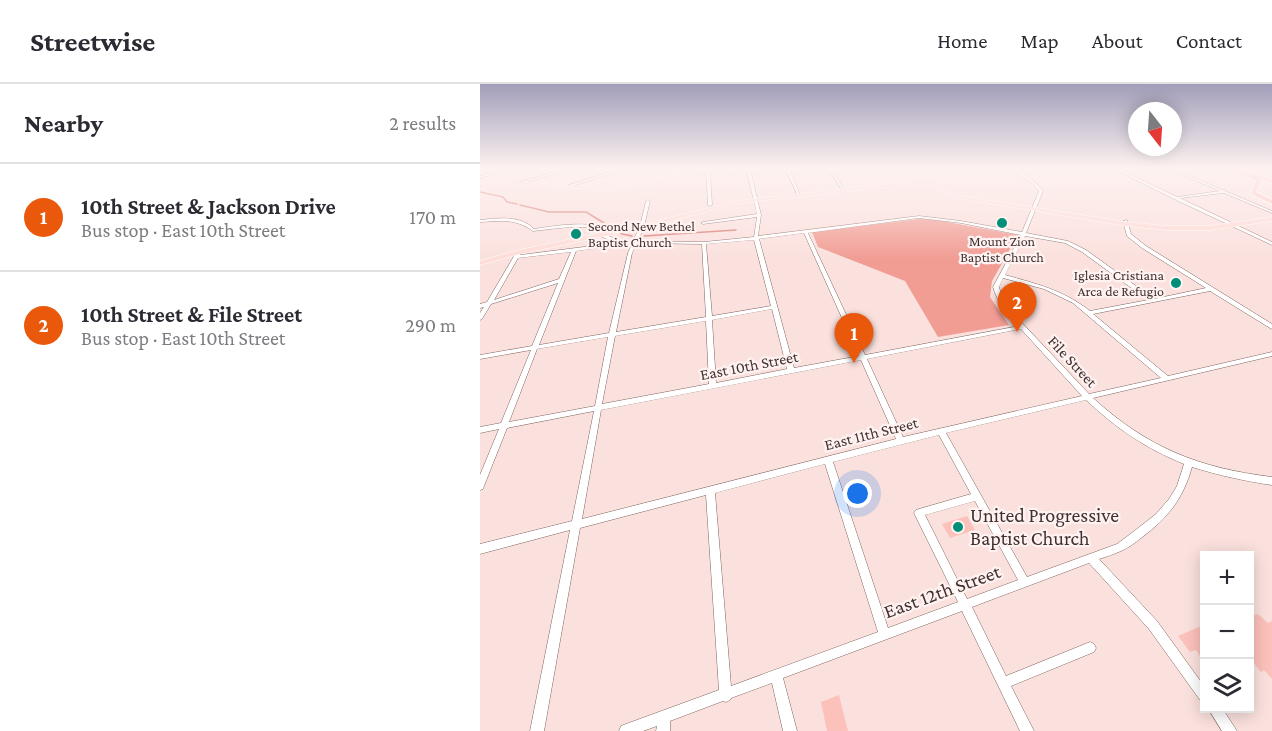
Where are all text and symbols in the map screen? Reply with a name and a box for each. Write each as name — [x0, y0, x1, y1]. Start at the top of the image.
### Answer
text: Streetwise — [30, 26, 155, 57]
text: Home — [937, 29, 987, 53]
text: Map — [1020, 29, 1059, 53]
text: About — [1092, 29, 1143, 53]
text: Contact — [1176, 29, 1242, 53]
north arrow — [1128, 102, 1182, 156]
text: Nearby — [24, 109, 103, 138]
text: 2 results — [389, 112, 456, 134]
text: 10th Street & Jackson Drive — [81, 194, 336, 219]
text: 1 — [40, 206, 47, 228]
text: 170 m — [409, 206, 456, 228]
marker: Mount Zion Baptist Church — [995, 216, 1009, 230]
place label: Second New Bethel Baptist Church — [588, 218, 695, 250]
text: Bus stop · East 10th Street — [81, 219, 285, 241]
marker: Second New Bethel Baptist Church — [569, 227, 583, 241]
place label: Mount Zion Baptist Church — [960, 233, 1044, 265]
place label: Iglesia Cristiana Arca de Refugio — [1074, 267, 1165, 299]
marker: Iglesia Cristiana Arca de Refugio — [1169, 276, 1183, 290]
pin: 2 — [998, 282, 1036, 332]
text: 10th Street & File Street — [81, 302, 302, 327]
text: 2 — [38, 314, 49, 336]
text: 290 m — [405, 314, 456, 336]
pin: 1 — [834, 314, 874, 363]
text: Bus stop · East 10th Street — [81, 327, 285, 349]
street label: File Street — [1045, 332, 1101, 391]
street label: East 10th Street — [699, 348, 800, 383]
street label: East 11th Street — [823, 413, 920, 453]
your location — [843, 479, 872, 508]
place label: United Progressive Baptist Church — [970, 504, 1119, 550]
marker: United Progressive Baptist Church — [951, 520, 965, 534]
map controls — [1200, 551, 1254, 713]
button: + — [1200, 551, 1254, 605]
street label: East 12th Street — [881, 560, 1004, 622]
button: − — [1200, 605, 1254, 659]
button: layers — [1200, 659, 1254, 713]

